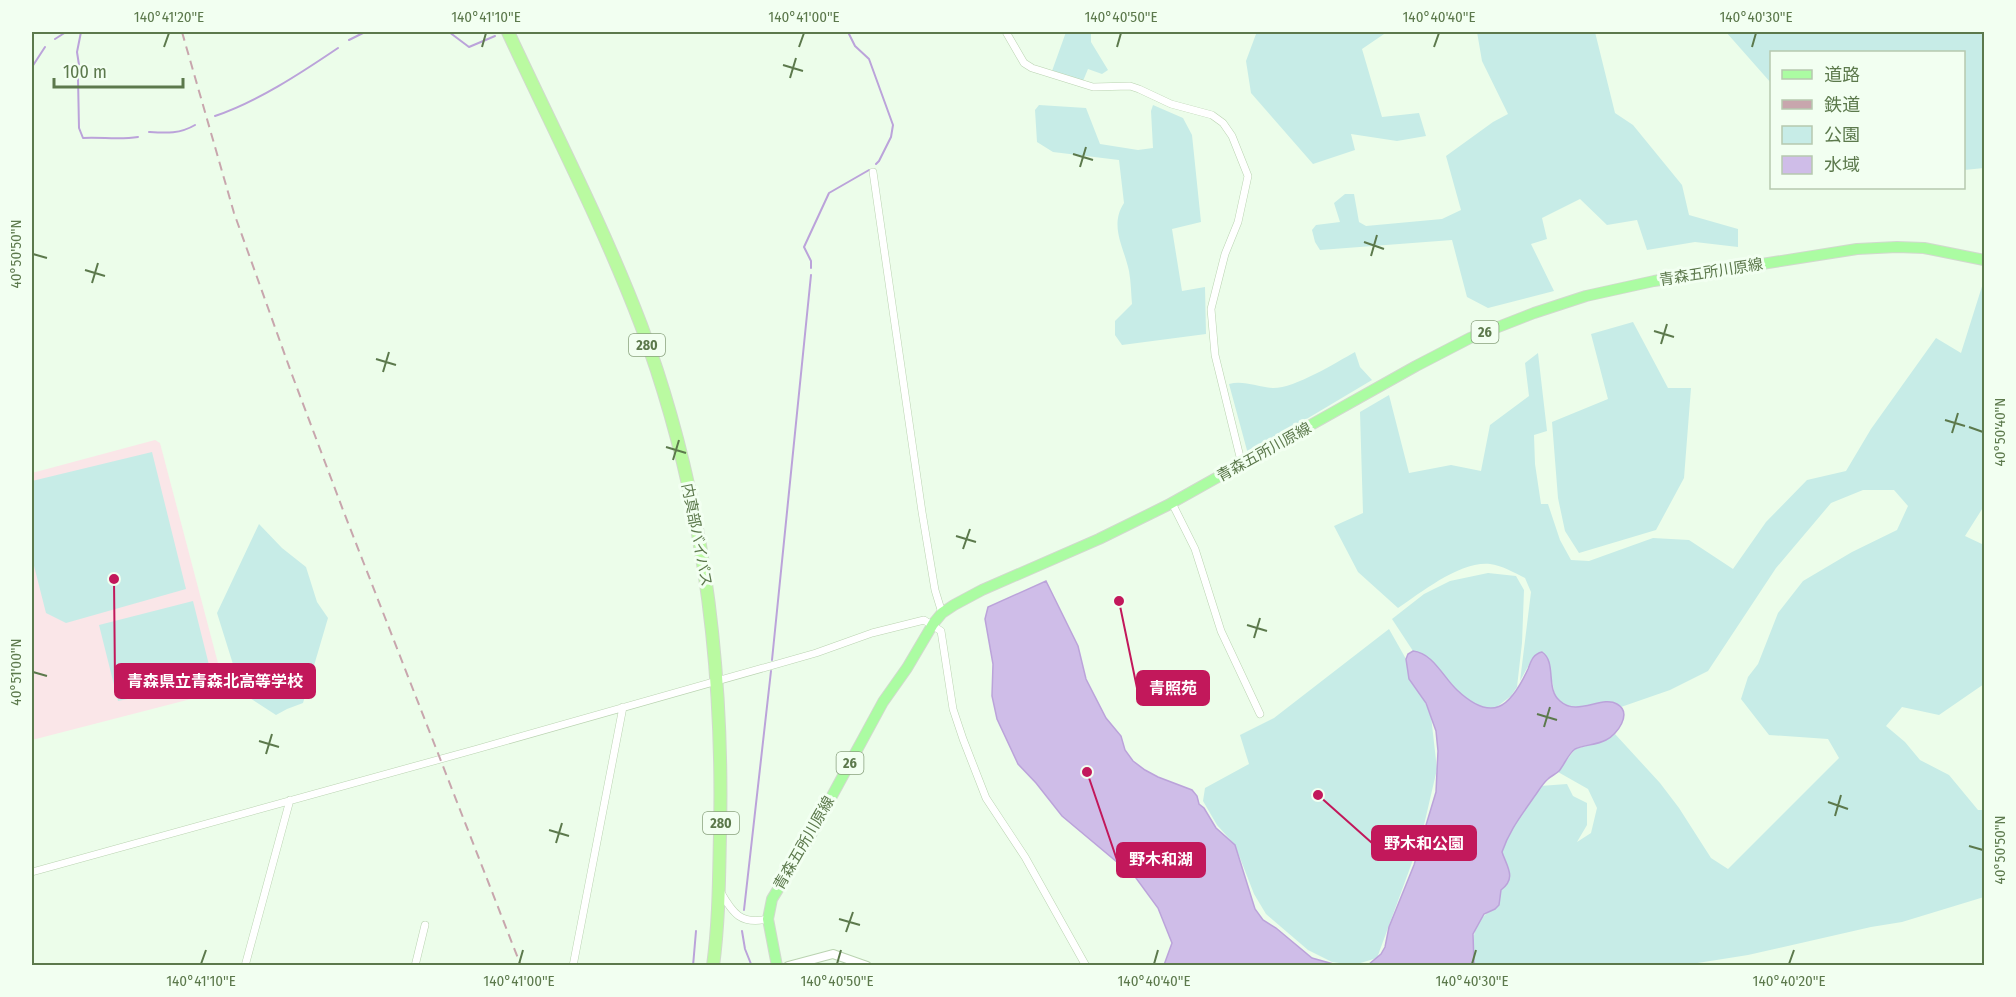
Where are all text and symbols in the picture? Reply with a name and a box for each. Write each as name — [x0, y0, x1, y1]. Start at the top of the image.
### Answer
text: 140°41'20"E — [134, 8, 204, 26]
text: 140°41'10"E — [451, 8, 521, 26]
text: 140°41'00"E — [768, 8, 840, 26]
text: 140°40'50"E — [1084, 8, 1158, 26]
text: 140°40'40"E — [1403, 8, 1475, 26]
text: 140°40'30"E — [1719, 8, 1793, 26]
scale bar — [54, 51, 183, 89]
legend — [1770, 51, 1965, 189]
text: 100 m — [63, 61, 107, 83]
text: 道路 — [1824, 64, 1860, 86]
text: 鉄道 — [1824, 94, 1860, 116]
text: 公園 — [1824, 124, 1860, 146]
text: 水域 — [1824, 154, 1860, 176]
text: 40°50'50"N — [7, 219, 25, 289]
street label: 青森五所川原線 — [1658, 255, 1764, 289]
road number: 26 — [1472, 321, 1498, 343]
road number: 280 — [629, 334, 665, 356]
text: 40°50'40"N — [1991, 398, 2009, 466]
street label: 青森五所川原線 — [1214, 419, 1314, 485]
street label: 内真部バイパス — [678, 482, 716, 588]
text: 40°51'00"N — [7, 638, 25, 706]
callout: 青森県立青森北高等学校 — [115, 664, 315, 698]
callout: 青照苑 — [1137, 671, 1209, 705]
text: 青森県立青森北高等学校 — [127, 672, 303, 691]
text: 青照苑 — [1149, 679, 1197, 698]
road number: 26 — [836, 752, 864, 774]
street label: 青森五所川原線 — [770, 793, 838, 893]
road number: 280 — [703, 812, 739, 834]
text: 40°50'50"N — [1991, 815, 2009, 885]
callout: 野木和公園 — [1372, 826, 1476, 860]
text: 野木和公園 — [1384, 834, 1464, 853]
callout: 野木和湖 — [1117, 843, 1205, 877]
text: 野木和湖 — [1129, 850, 1193, 869]
text: 140°41'10"E — [166, 972, 236, 990]
text: 140°41'00"E — [483, 972, 555, 990]
text: 140°40'50"E — [800, 972, 874, 990]
text: 140°40'40"E — [1118, 972, 1190, 990]
text: 140°40'30"E — [1435, 972, 1509, 990]
text: 140°40'20"E — [1753, 972, 1825, 990]

